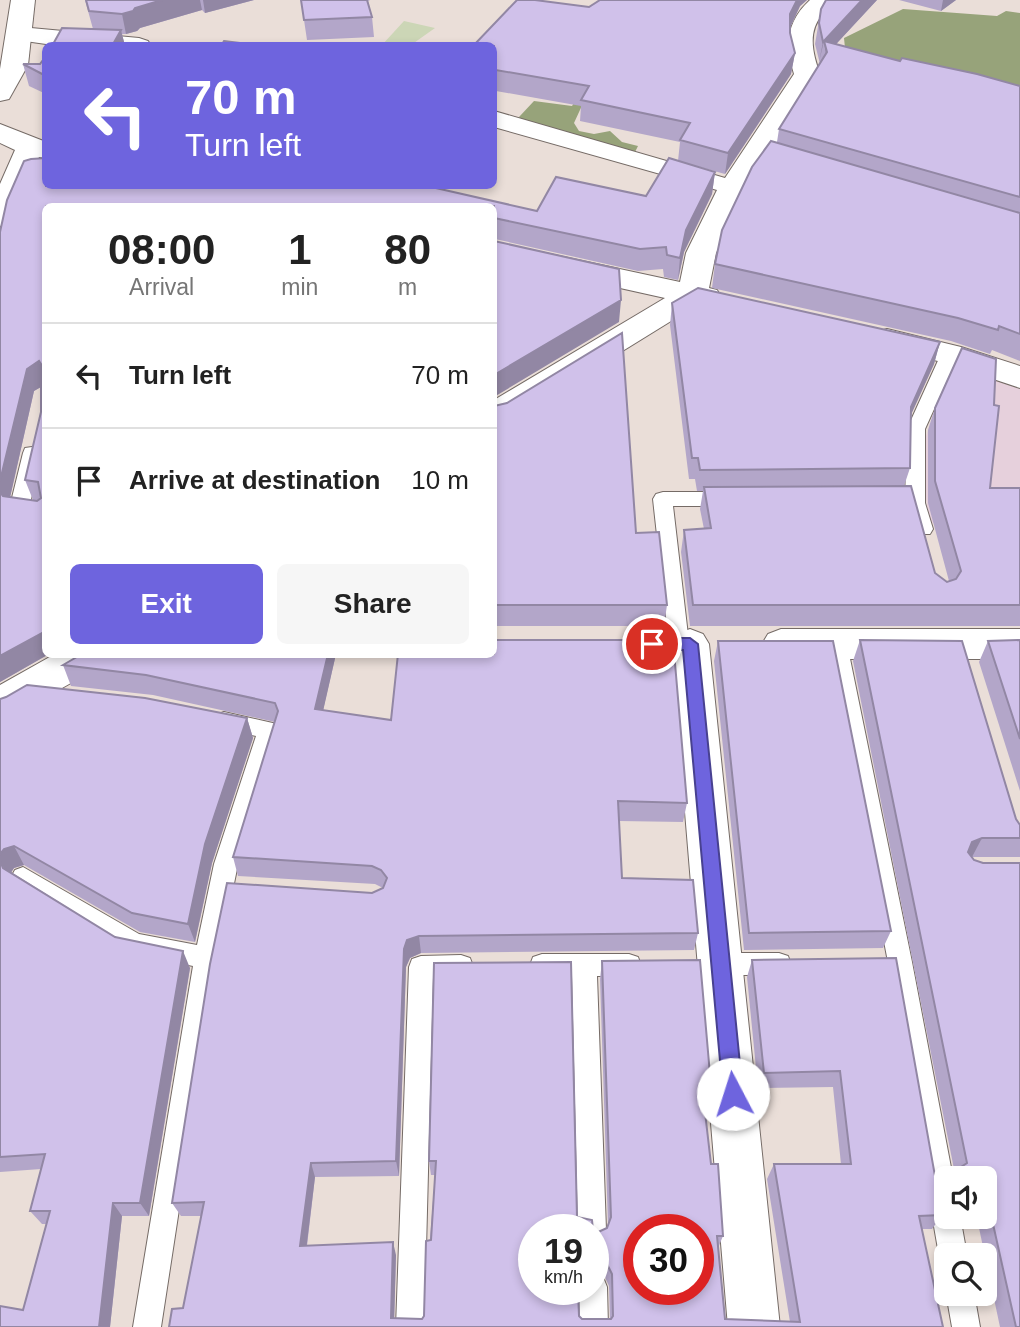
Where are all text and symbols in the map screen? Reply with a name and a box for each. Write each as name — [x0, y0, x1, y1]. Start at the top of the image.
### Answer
icon: left — [70, 70, 161, 161]
text: 70 m — [185, 70, 297, 124]
text: Turn left — [185, 127, 301, 163]
text: 08:00 — [108, 226, 215, 273]
text: 1 — [288, 226, 312, 273]
text: 80 — [384, 226, 431, 273]
text: Arrival — [129, 274, 194, 300]
text: min — [281, 274, 318, 300]
text: m — [398, 274, 417, 300]
icon: left — [70, 357, 108, 395]
text: Turn left — [129, 360, 231, 390]
text: 70 m — [411, 360, 469, 390]
icon: arrive — [70, 462, 108, 500]
text: Arrive at destination — [129, 465, 380, 495]
text: 10 m — [411, 465, 469, 495]
button: Exit — [70, 564, 263, 644]
button: Share — [277, 564, 469, 644]
pin — [622, 614, 682, 674]
icon: arrive — [633, 625, 671, 663]
position arrow — [696, 1057, 770, 1131]
map controls — [934, 1166, 997, 1306]
button: sound — [934, 1166, 997, 1229]
speed limit sign: 30 — [623, 1214, 714, 1305]
text: 19 — [544, 1231, 583, 1270]
button: search — [934, 1243, 997, 1306]
text: km/h — [544, 1267, 583, 1287]

